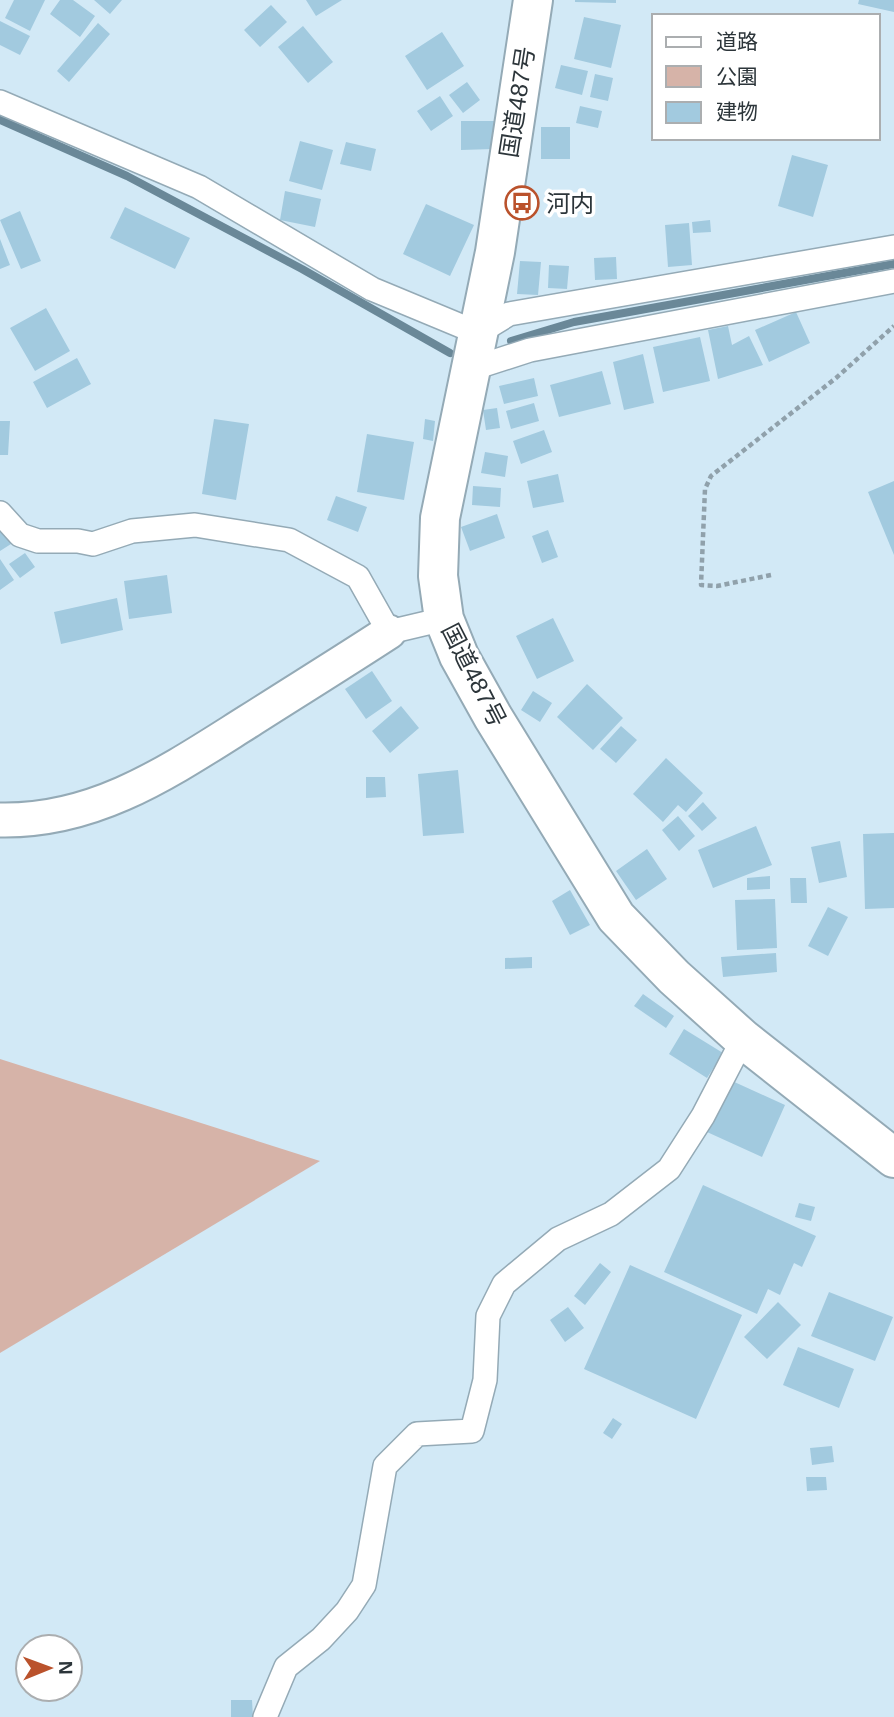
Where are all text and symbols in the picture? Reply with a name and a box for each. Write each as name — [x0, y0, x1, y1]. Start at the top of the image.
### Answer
legend — [652, 14, 880, 140]
text: 道路 — [716, 30, 758, 53]
street label: 国道487号 — [495, 45, 539, 159]
text: 公園 — [716, 65, 758, 88]
text: 建物 — [716, 100, 758, 123]
bus stop icon: 河内 — [503, 184, 541, 222]
place label: 河内 — [546, 190, 594, 217]
street label: 国道487号 — [437, 619, 511, 731]
north arrow — [14, 1633, 84, 1703]
text: N — [55, 1661, 76, 1675]

